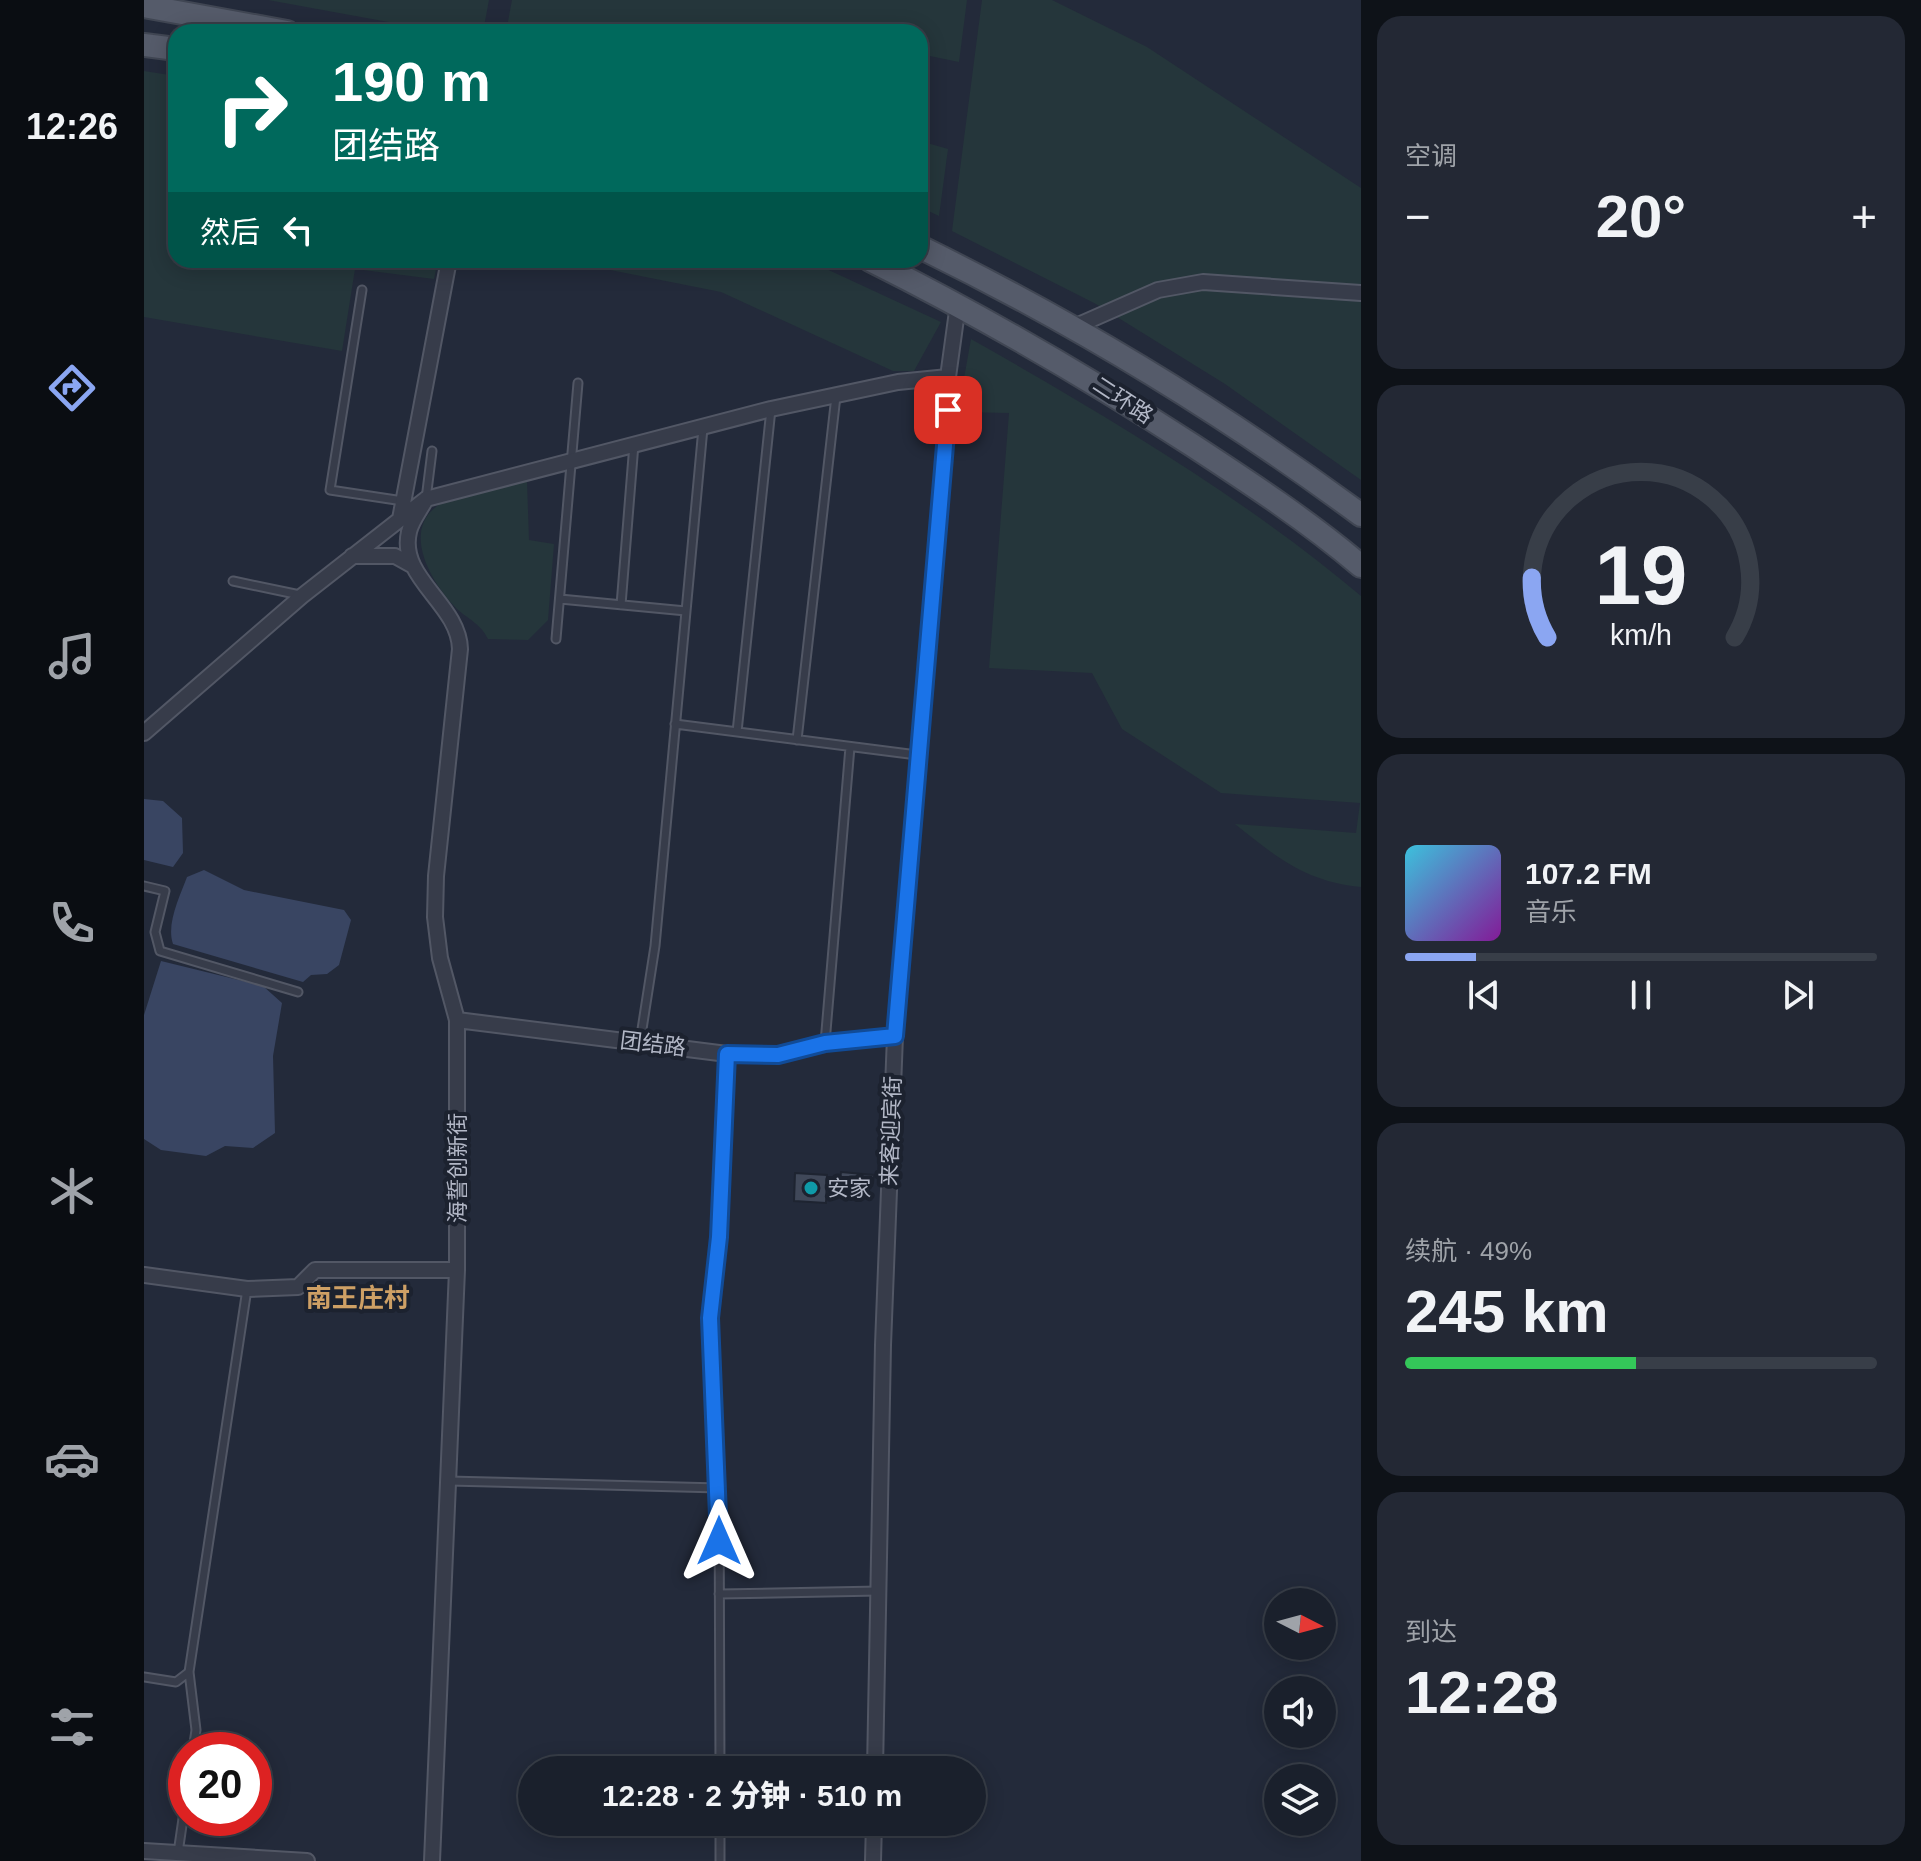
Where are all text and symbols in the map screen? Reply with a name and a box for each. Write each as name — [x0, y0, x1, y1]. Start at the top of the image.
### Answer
text: 190 m — [332, 50, 491, 113]
icon: right — [200, 56, 304, 160]
text: 12:26 — [26, 106, 118, 147]
text: 团结路 — [332, 125, 440, 166]
text: 空调 — [1405, 141, 1457, 171]
text: 20° — [1596, 183, 1686, 250]
text: − — [1405, 192, 1431, 241]
text: + — [1851, 192, 1877, 241]
icon: left — [276, 208, 320, 252]
text: 然后 — [200, 216, 260, 249]
icon: directions — [44, 360, 100, 416]
street label: 二环路 — [1089, 372, 1157, 428]
pin — [914, 376, 982, 444]
icon: arrive — [926, 388, 970, 432]
text: 19 — [1595, 528, 1687, 621]
text: km/h — [1610, 619, 1672, 651]
icon: music — [44, 628, 100, 684]
text: 107.2 FM — [1525, 857, 1652, 890]
icon: phone — [44, 895, 100, 951]
text: 音乐 — [1525, 897, 1577, 927]
icon: previous — [1462, 973, 1506, 1017]
icon: pause — [1619, 973, 1663, 1017]
icon: next — [1776, 973, 1820, 1017]
street label: 团结路 — [619, 1028, 687, 1060]
street label: 来客迎宾街 — [877, 1076, 905, 1186]
street label: 海誓创新街 — [445, 1113, 470, 1223]
icon: climate — [44, 1163, 100, 1219]
place label: 安家 — [827, 1176, 871, 1201]
marker: 安家 — [802, 1179, 820, 1197]
text: 续航 · 49% — [1405, 1236, 1532, 1266]
text: 245 km — [1405, 1278, 1609, 1345]
district label: 南王庄村 — [306, 1283, 410, 1313]
icon: car — [44, 1431, 100, 1487]
position arrow — [677, 1499, 761, 1583]
north arrow — [1264, 1588, 1336, 1660]
map controls — [1264, 1588, 1336, 1836]
text: 到达 — [1405, 1617, 1457, 1647]
text: 12:28 — [1405, 1659, 1558, 1726]
button: sound — [1264, 1676, 1336, 1748]
icon: filters — [44, 1699, 100, 1755]
speed limit sign: 20 — [168, 1732, 272, 1836]
button: layers — [1264, 1764, 1336, 1836]
text: 12:28 · 2 分钟 · 510 m — [602, 1779, 902, 1812]

